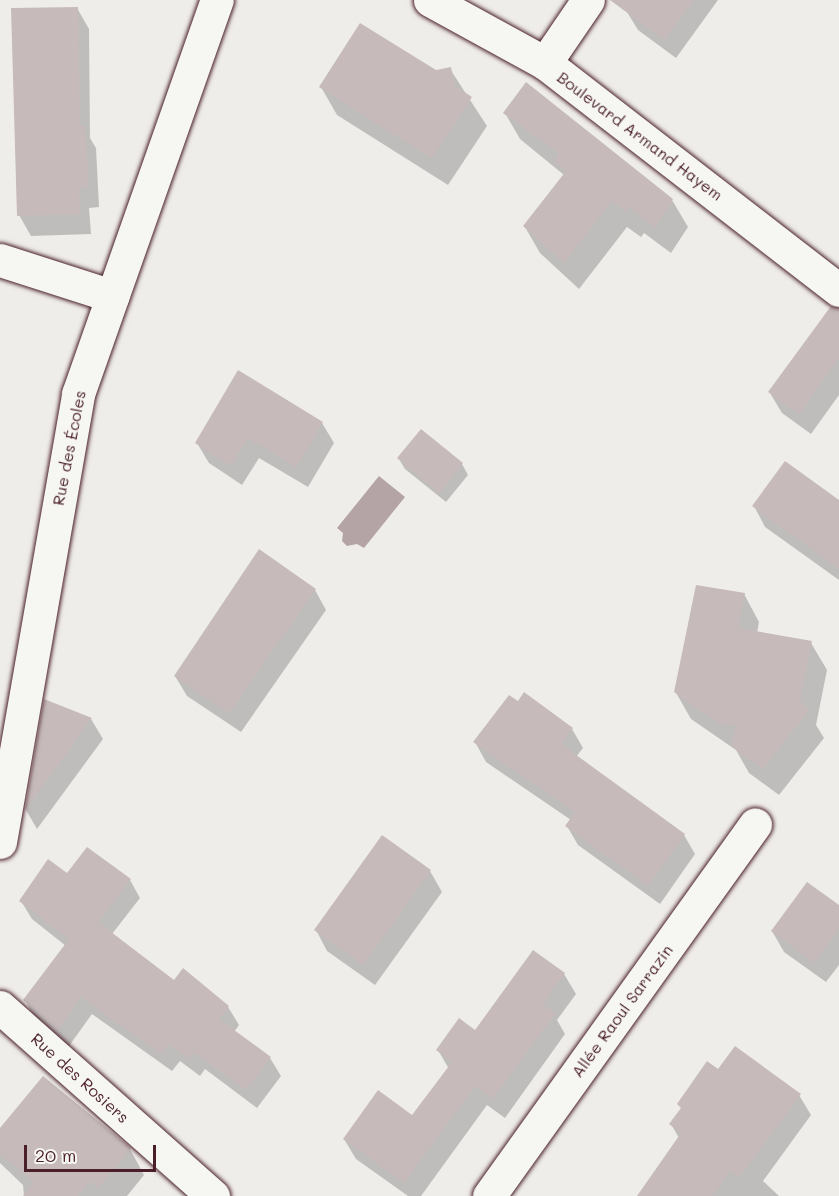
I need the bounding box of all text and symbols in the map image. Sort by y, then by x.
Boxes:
street label: Boulevard Armand Hayem [553,68,727,204]
street label: Rue des Écoles [48,389,90,507]
street label: Allée Raoul Sarrazin [567,941,677,1081]
street label: Rue des Rosiers [27,1029,133,1127]
scale bar [27,1133,159,1171]
text: 20 m [35,1143,76,1167]

